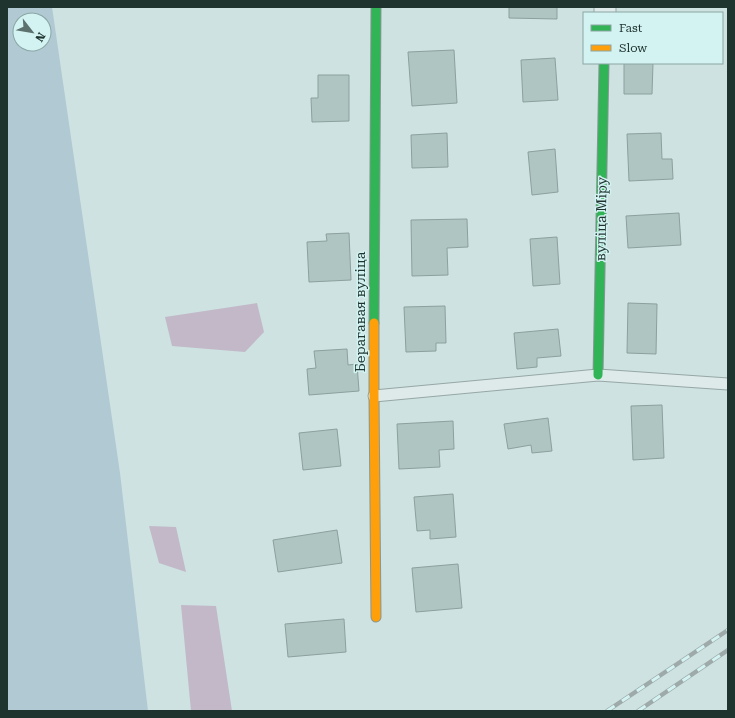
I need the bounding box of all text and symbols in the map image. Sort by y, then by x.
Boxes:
north arrow [12,12,52,52]
legend [583,12,723,64]
text: Fast [619,21,643,35]
text: N [32,30,48,44]
text: Slow [619,41,647,55]
street label: вуліца Міру [592,176,610,261]
street label: Берагавая вуліца [352,251,368,372]

